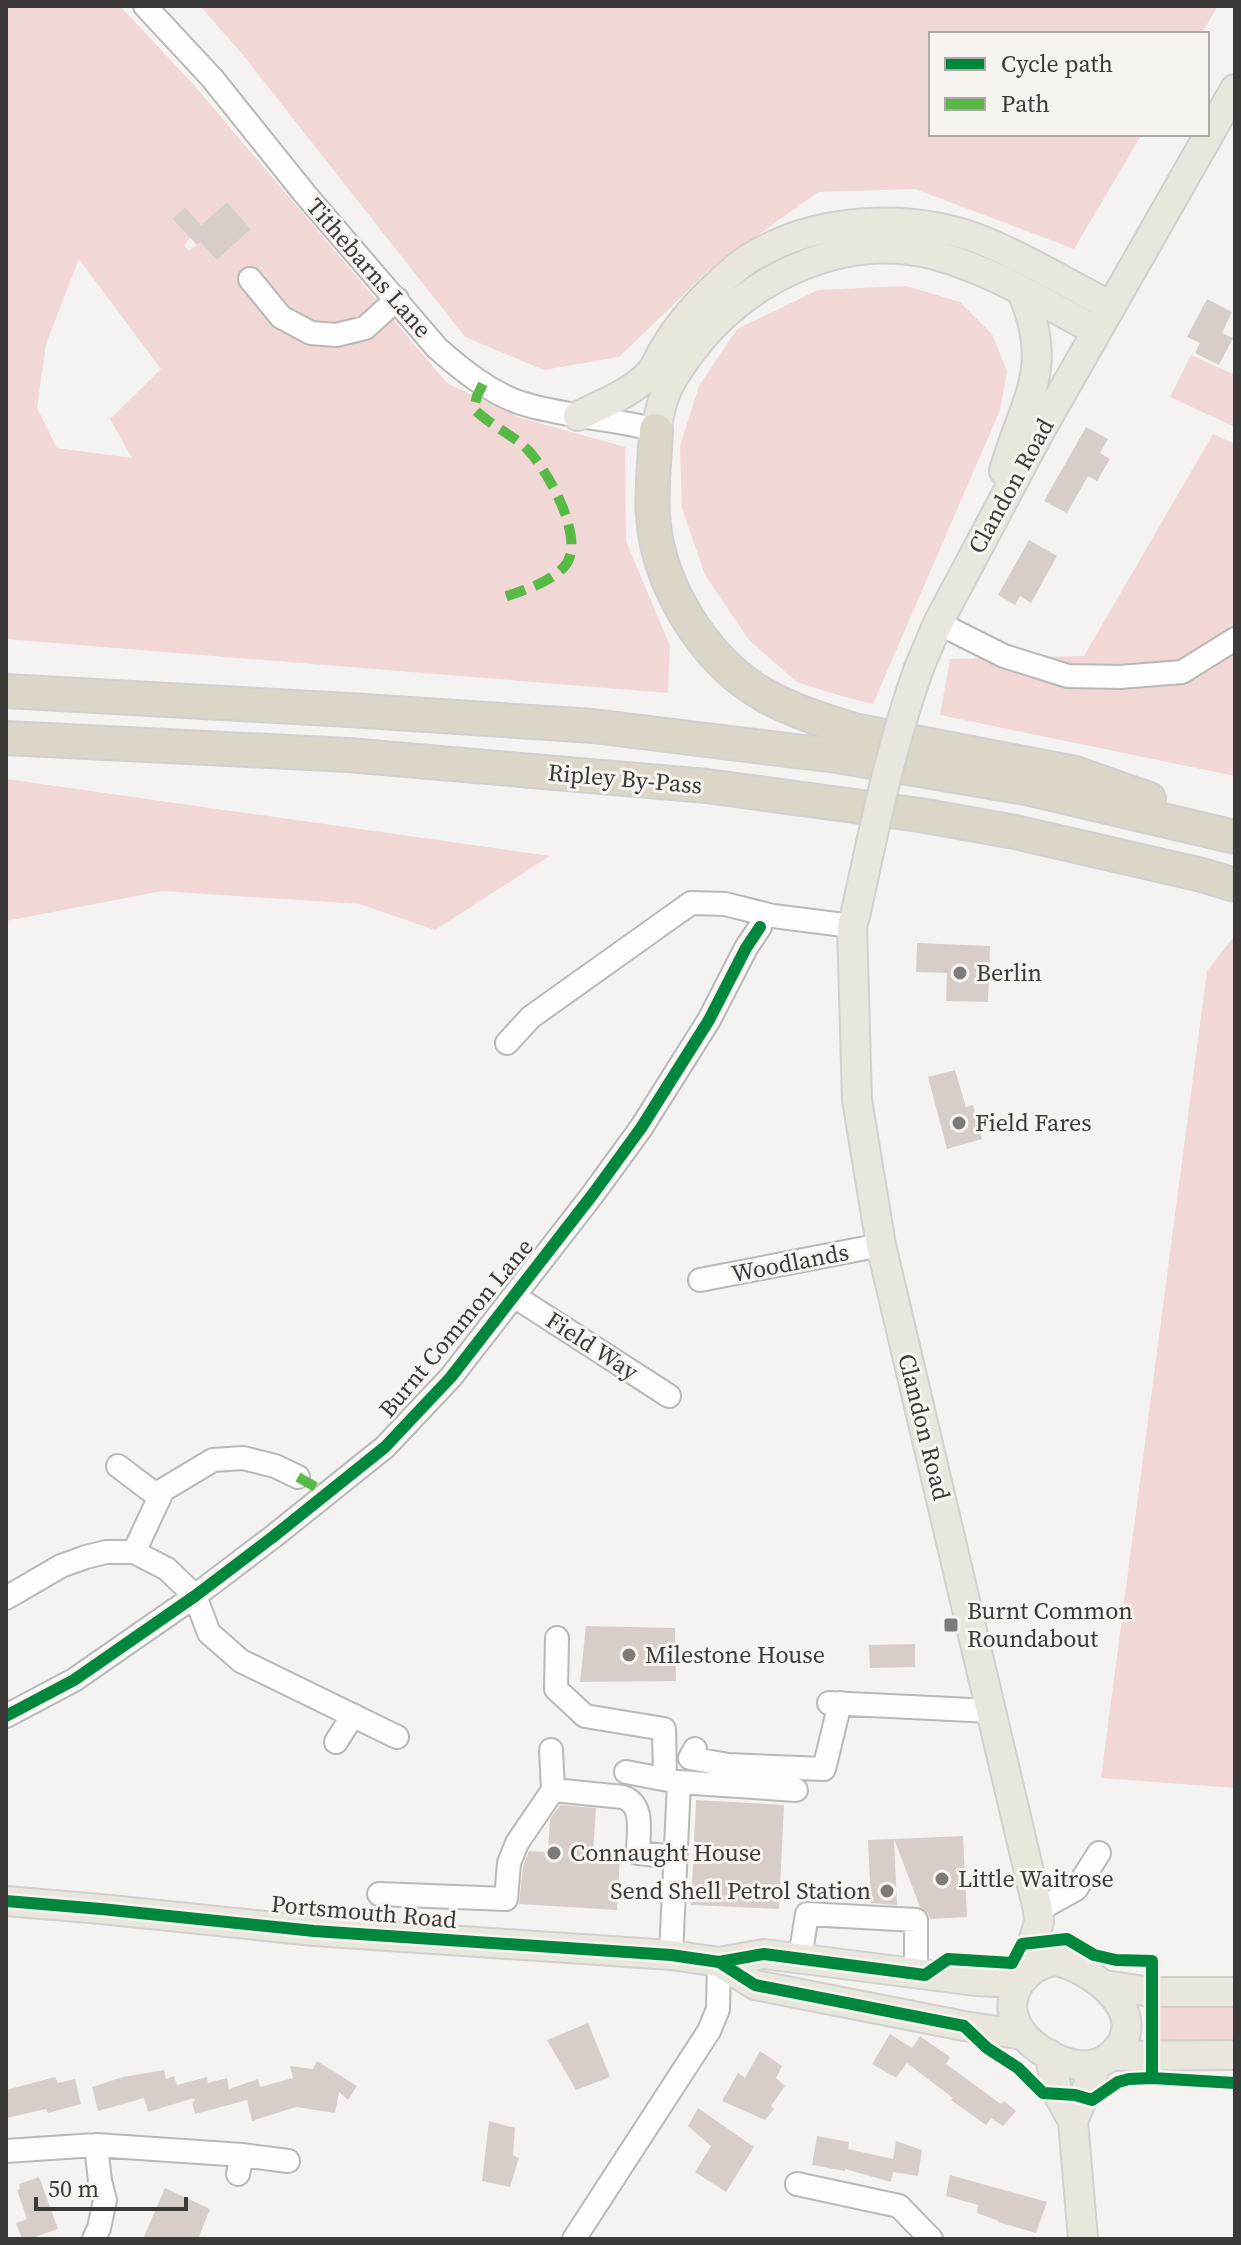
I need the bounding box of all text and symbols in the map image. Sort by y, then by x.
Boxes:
legend [929,32,1209,136]
text: Cycle path [1001,47,1113,80]
text: Path [1001,87,1050,120]
street label: Tithebarns Lane [299,191,439,345]
street label: Clandon Road [960,412,1062,559]
street label: Ripley By-Pass [546,755,704,802]
place label: Berlin [976,956,1042,989]
marker: Berlin [951,964,969,982]
place label: Field Fares [975,1106,1092,1139]
marker: Field Fares [950,1114,968,1132]
street label: Burnt Common Lane [371,1231,540,1424]
street label: Woodlands [728,1235,851,1290]
street label: Field Way [540,1303,646,1388]
street label: Clandon Road [890,1350,959,1504]
place label: Burnt Common Roundabout [967,1594,1133,1655]
marker: Burnt Common Roundabout [942,1616,960,1634]
place label: Milestone House [645,1638,825,1671]
marker: Milestone House [620,1646,638,1664]
place label: Connaught House [570,1836,761,1869]
marker: Connaught House [545,1844,563,1862]
place label: Little Waitrose [958,1862,1114,1895]
marker: Little Waitrose [933,1870,951,1888]
place label: Send Shell Petrol Station [610,1874,871,1907]
marker: Send Shell Petrol Station [878,1882,896,1900]
street label: Portsmouth Road [270,1887,459,1936]
scale bar [36,2161,186,2211]
text: 50 m [48,2172,99,2205]

